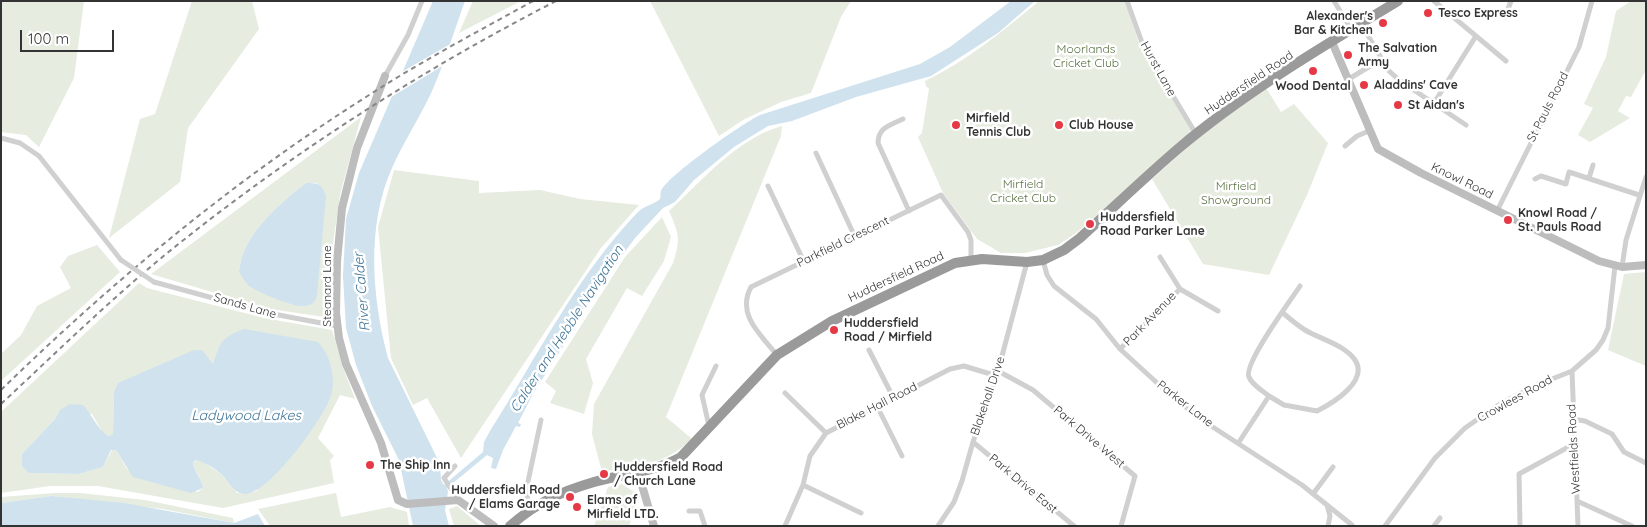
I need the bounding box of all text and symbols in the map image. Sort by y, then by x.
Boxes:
place label: Tesco Express [1438,6,1518,20]
marker: Tesco Express [1422,7,1434,19]
place label: Alexander's Bar & Kitchen [1294,9,1373,37]
marker: Alexander's Bar & Kitchen [1377,17,1389,29]
scale bar [22,20,116,52]
text: 100 m [28,29,69,48]
street label: Hurst Lane [1137,39,1179,99]
place label: The Salvation Army [1358,41,1437,69]
park label: Moorlands Cricket Club [1053,42,1119,70]
street label: Huddersfield Road [1202,48,1296,118]
marker: The Salvation Army [1342,49,1354,61]
marker: Wood Dental [1307,65,1319,77]
street label: St Pauls Road [1524,70,1572,144]
place label: Aladdins' Cave [1374,78,1458,92]
place label: Wood Dental [1275,79,1351,93]
marker: Aladdins' Cave [1358,79,1370,91]
place label: St Aidan's [1408,98,1464,112]
marker: St Aidan's [1392,99,1404,111]
place label: Mirfield Tennis Club [966,111,1031,139]
place label: Club House [1069,118,1134,132]
marker: Mirfield Tennis Club [950,119,962,131]
marker: Club House [1053,119,1065,131]
street label: Knowl Road [1429,160,1495,202]
park label: Mirfield Cricket Club [990,177,1056,205]
park label: Mirfield Showground [1201,179,1271,207]
place label: Knowl Road / St. Pauls Road [1518,206,1601,234]
place label: Huddersfield Road Parker Lane [1100,210,1205,238]
street label: Parkfield Crescent [795,213,891,271]
marker: Knowl Road / St. Pauls Road [1502,214,1514,226]
marker: Huddersfield Road Parker Lane [1084,218,1096,230]
water label: Calder and Hebble Navigation [507,243,627,415]
street label: Steanard Lane [320,245,334,327]
street label: Huddersfield Road [846,249,946,305]
water label: River Calder [350,252,374,332]
street label: Park Avenue [1121,289,1179,349]
street label: Sands Lane [212,290,278,322]
place label: Huddersfield Road / Mirfield [844,316,932,344]
marker: Huddersfield Road / Mirfield [828,324,840,336]
street label: Blakehall Drive [968,355,1008,437]
street label: Crowlees Road [1475,373,1555,425]
street label: Parker Lane [1154,378,1216,430]
street label: Blake Hall Road [834,379,920,433]
street label: Park Drive West [1050,403,1128,471]
street label: Westfields Road [1564,404,1584,494]
water label: Ladywood Lakes [191,408,301,424]
street label: Park Drive East [986,451,1060,517]
place label: The Ship Inn [380,458,451,472]
marker: The Ship Inn [364,459,376,471]
place label: Huddersfield Road / Church Lane [614,460,723,488]
marker: Huddersfield Road / Church Lane [598,468,610,480]
place label: Huddersfield Road / Elams Garage [451,483,560,511]
marker: Huddersfield Road / Elams Garage [564,491,576,503]
place label: Elams of Mirfield LTD. [587,493,659,521]
marker: Elams of Mirfield LTD. [571,501,583,513]

